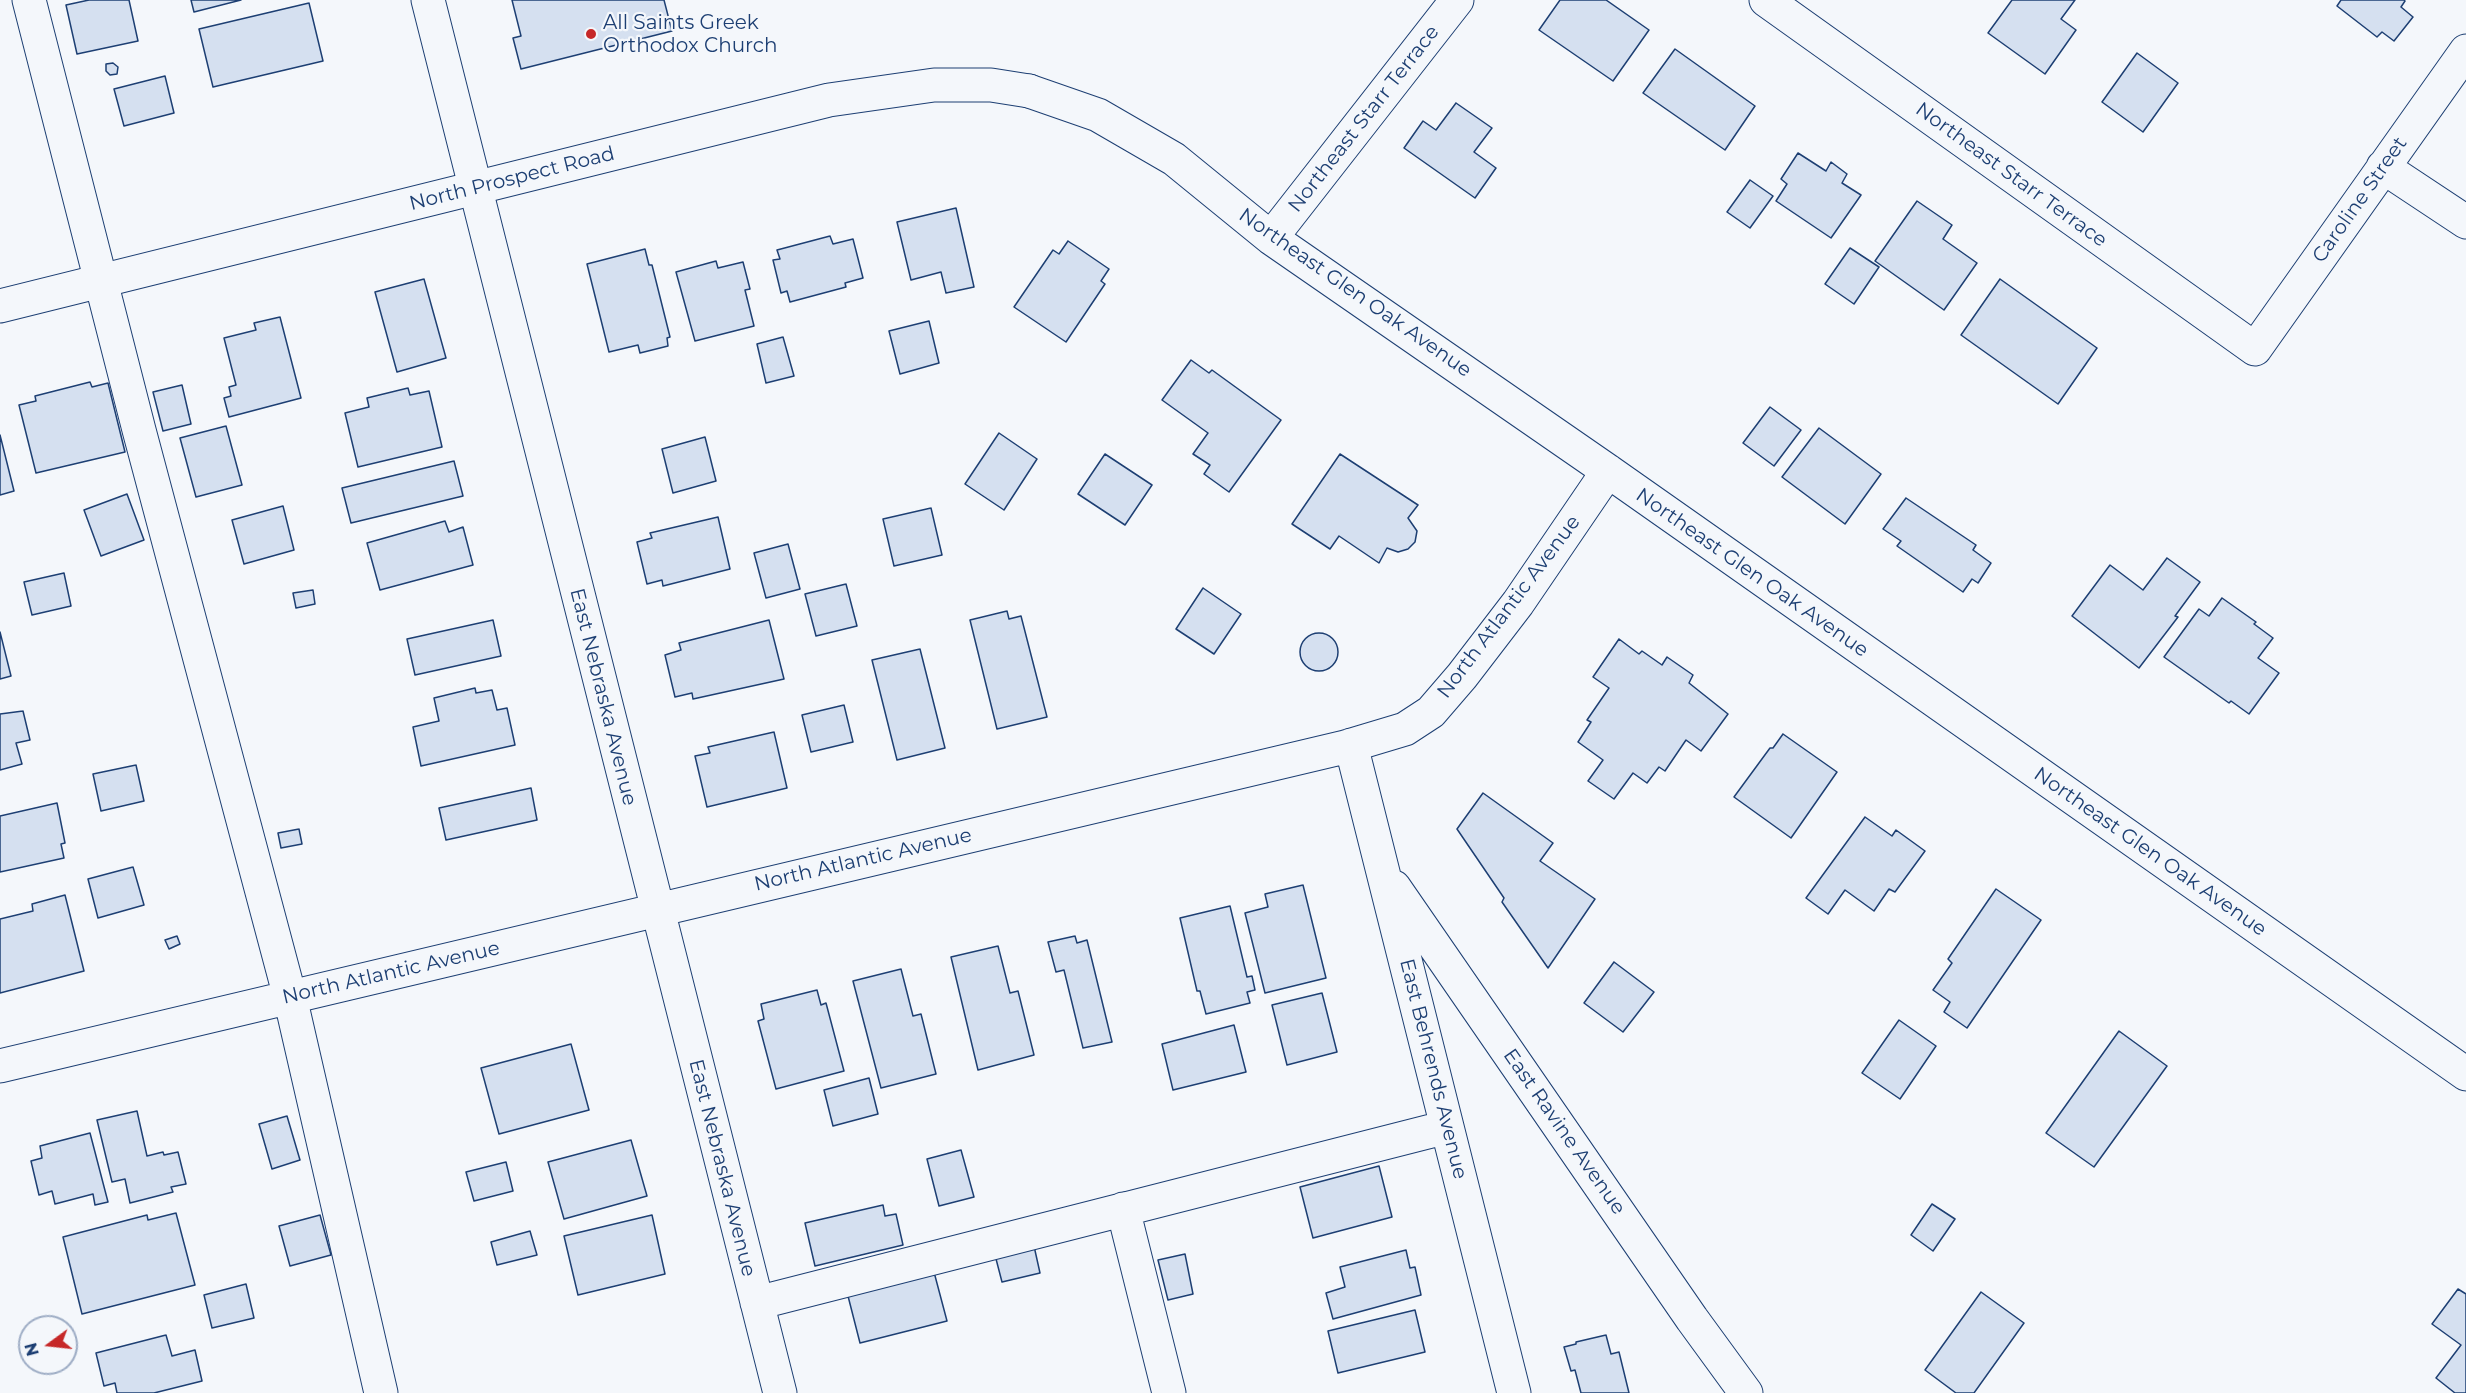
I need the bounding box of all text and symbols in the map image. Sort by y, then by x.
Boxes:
place label: All Saints Greek Orthodox Church [603,11,777,58]
street label: Northeast Starr Terrace [1283,21,1445,217]
marker: All Saints Greek Orthodox Church [584,27,598,41]
street label: Northeast Starr Terrace [1911,97,2111,253]
street label: Caroline Street [2308,132,2412,268]
street label: North Prospect Road [407,142,617,216]
street label: Northeast Glen Oak Avenue [1234,203,1476,383]
street label: Northeast Glen Oak Avenue [1631,483,1873,663]
street label: North Atlantic Avenue [1432,511,1586,703]
street label: East Nebraska Avenue [564,586,642,808]
street label: Northeast Glen Oak Avenue [2029,762,2271,942]
street label: North Atlantic Avenue [752,823,974,897]
street label: North Atlantic Avenue [280,936,502,1010]
street label: East Behrends Avenue [1394,956,1472,1182]
street label: East Ravine Avenue [1498,1045,1630,1219]
street label: East Nebraska Avenue [683,1057,761,1279]
north arrow [18,1315,78,1375]
text: N [21,1341,43,1358]

